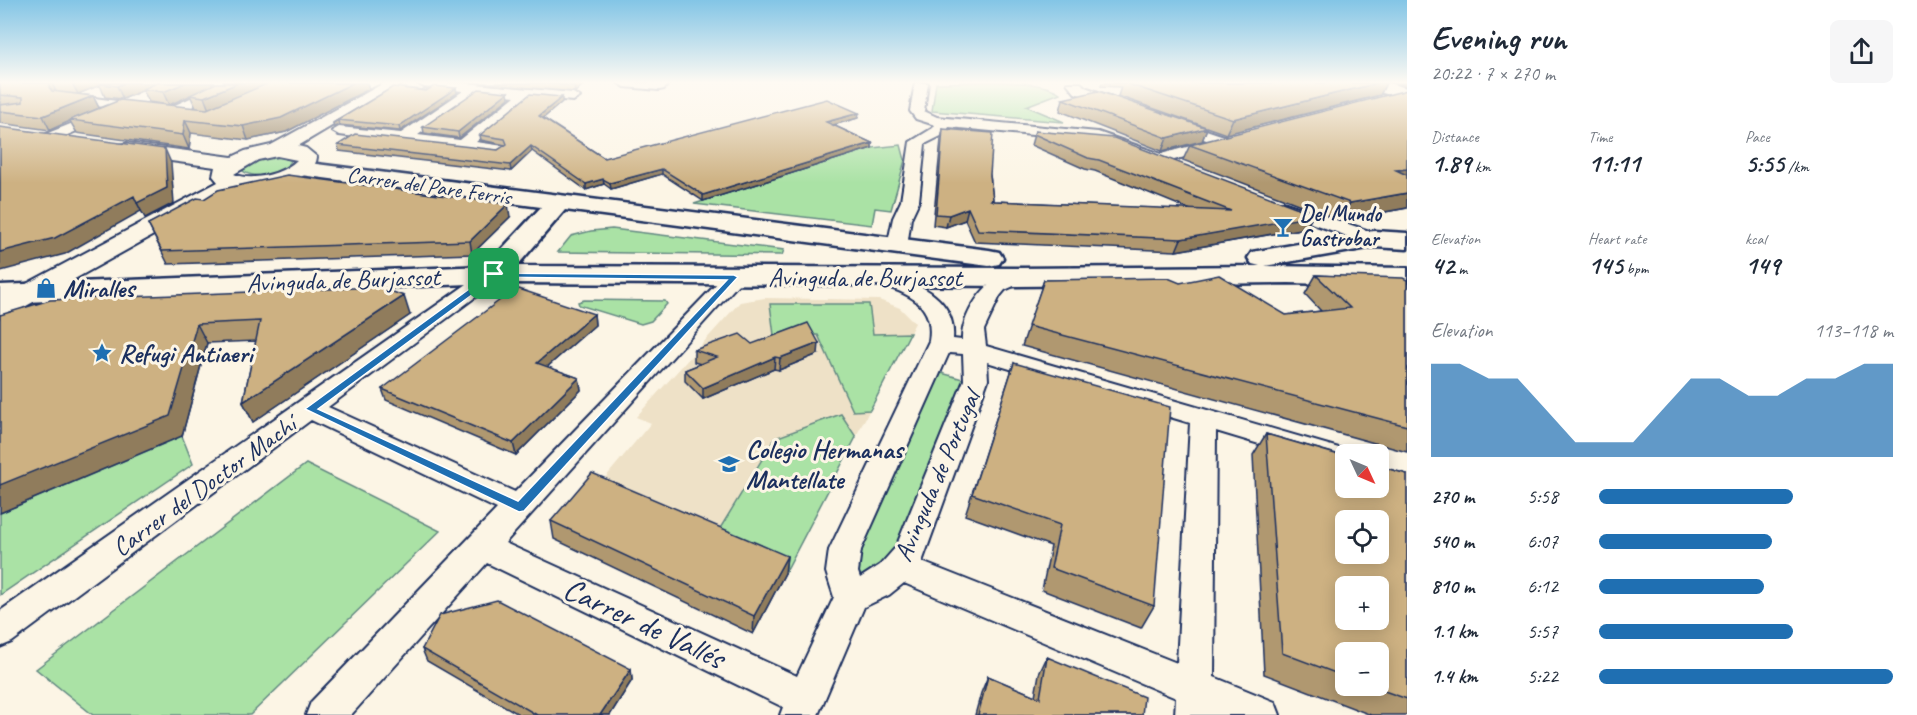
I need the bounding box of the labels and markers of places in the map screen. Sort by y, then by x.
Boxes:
place label: Del Mundo Gastrobar [1300,200,1383,253]
bar icon: Del Mundo Gastrobar [1271,215,1295,239]
pin [468,248,519,299]
place label: Miralles [63,272,137,305]
shop icon: Miralles [34,276,58,300]
place label: Refugi Antiaeri [119,337,257,370]
place icon: Refugi Antiaeri [90,341,114,365]
place label: Colegio Hermanas Mantellate [746,433,906,496]
school or university icon: Colegio Hermanas Mantellate [717,452,741,476]

